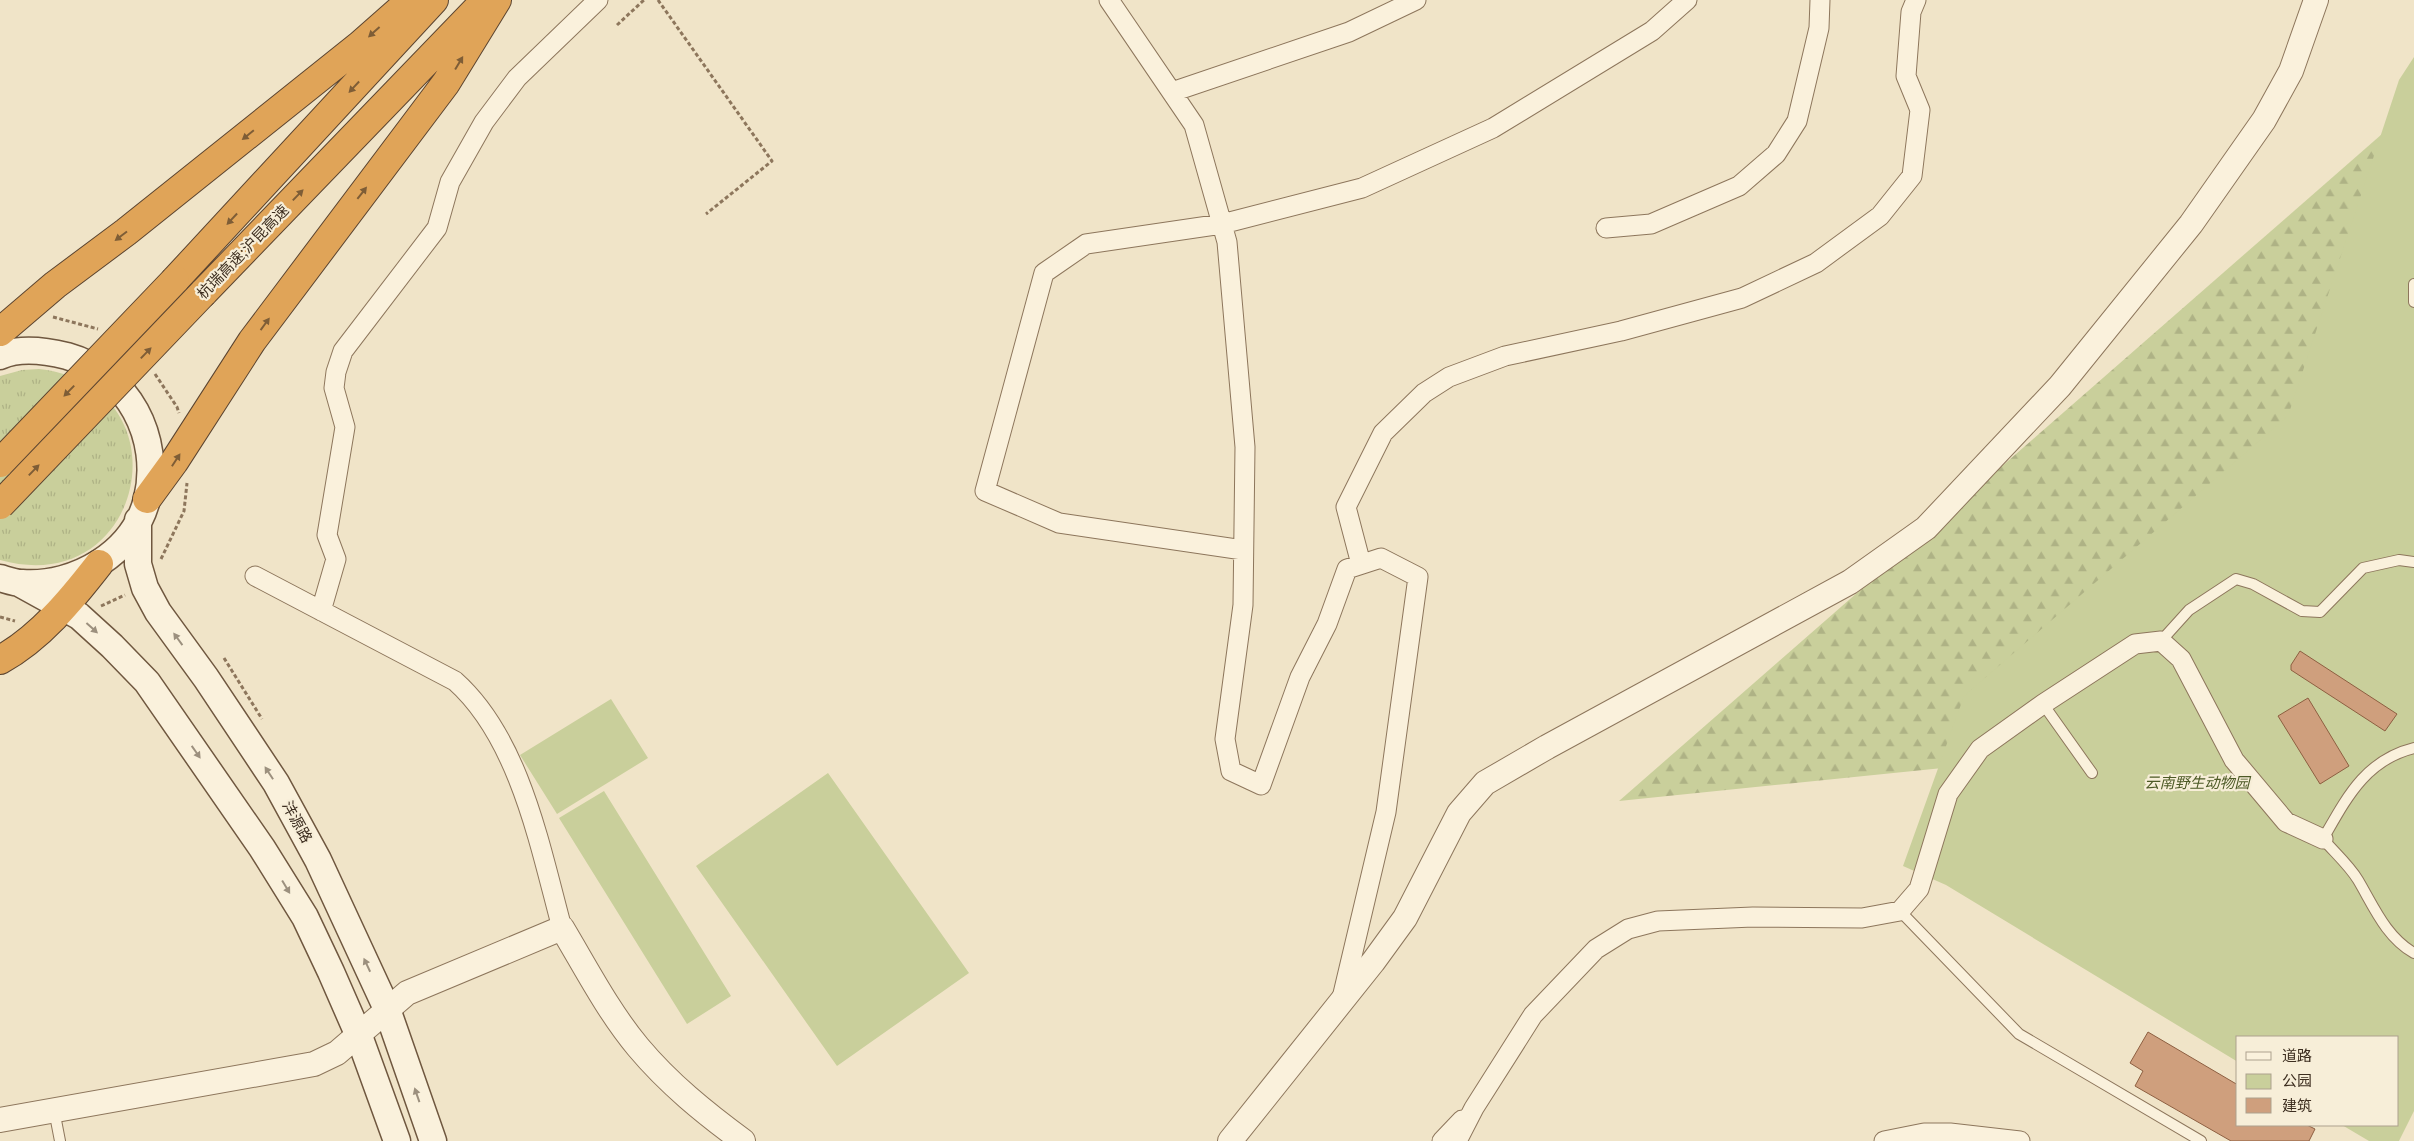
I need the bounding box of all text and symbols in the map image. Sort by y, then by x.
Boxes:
one-way arrow [368,27,381,38]
one-way arrow [454,57,463,70]
one-way arrow [348,81,360,93]
one-way arrow [242,129,255,140]
one-way arrow [356,187,367,200]
one-way arrow [292,189,304,201]
street label: 杭瑞高速;沪昆高速 [193,200,293,303]
one-way arrow [226,213,238,225]
one-way arrow [114,231,128,241]
one-way arrow [259,318,270,331]
one-way arrow [140,347,152,359]
one-way arrow [63,385,75,397]
one-way arrow [171,453,180,466]
one-way arrow [28,464,40,476]
one-way arrow [85,622,98,633]
one-way arrow [173,632,183,646]
one-way arrow [191,745,201,758]
one-way arrow [264,767,274,780]
park label: 云南野生动物园 [2144,773,2251,792]
street label: 沣源路 [278,797,317,846]
one-way arrow [281,880,291,893]
one-way arrow [362,958,370,972]
legend [2236,1036,2399,1126]
text: 道路 [2282,1046,2312,1065]
text: 公园 [2282,1071,2312,1090]
one-way arrow [413,1087,421,1102]
text: 建筑 [2282,1096,2312,1115]

